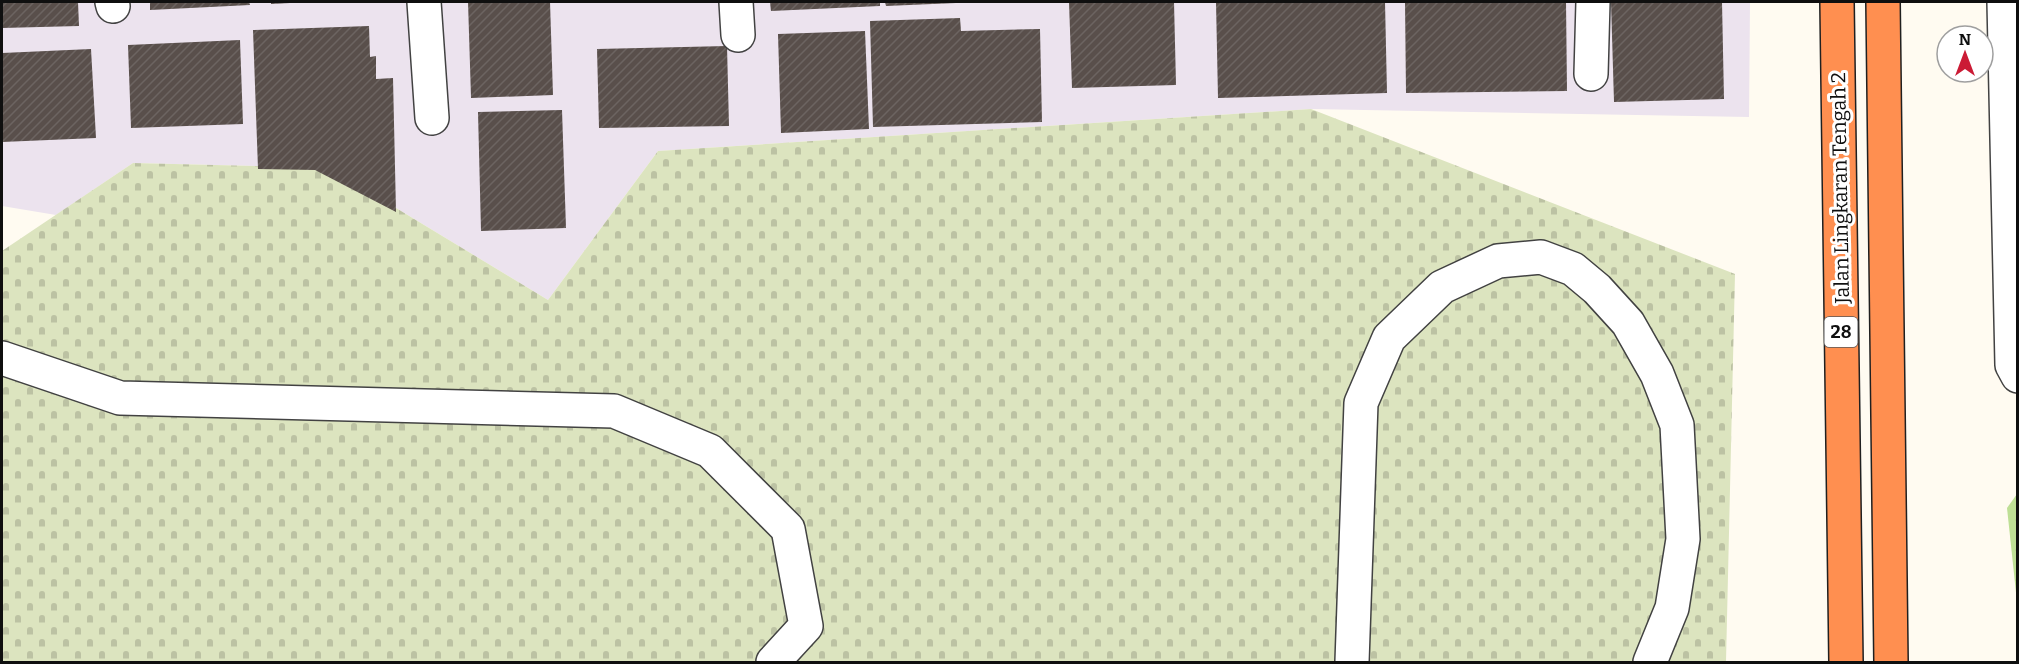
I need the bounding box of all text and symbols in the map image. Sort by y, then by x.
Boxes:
north arrow [1935,24,1995,84]
text: N [1959,30,1971,49]
street label: Jalan Lingkaran Tengah 2 [1826,72,1854,305]
road number: 28 [1824,317,1858,347]

